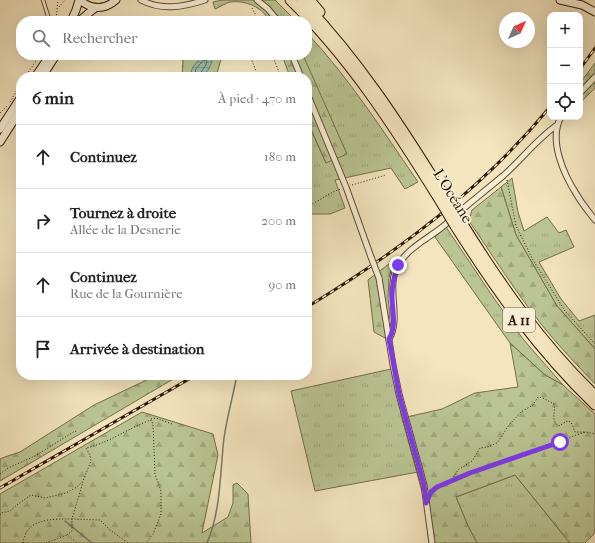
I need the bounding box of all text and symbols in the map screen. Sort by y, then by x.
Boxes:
north arrow [499,12,535,48]
map controls [547,12,583,120]
button: + [547,12,583,48]
search box [16,16,312,60]
icon: search [30,27,52,49]
text: Rechercher [62,29,137,47]
button: − [547,48,583,84]
button: locate [547,84,583,120]
text: 6 min [32,88,74,108]
text: À pied · 470 m [218,91,296,106]
icon: ahead [32,146,54,168]
text: Continuez [70,148,137,166]
text: 180 m [264,149,296,164]
street label: L’Océane [429,166,477,227]
text: Tournez à droite [70,204,176,222]
icon: right [32,210,54,232]
text: 200 m [261,213,296,228]
text: Allée de la Desnerie [70,222,181,237]
route end [389,256,407,274]
text: Continuez [70,268,137,286]
icon: ahead [32,274,54,296]
text: 90 m [268,277,296,292]
text: Rue de la Gournière [70,286,183,301]
road number: A 11 [503,308,535,332]
icon: arrive [32,338,54,360]
text: Arrivée à destination [70,340,205,358]
route start [551,433,569,451]

